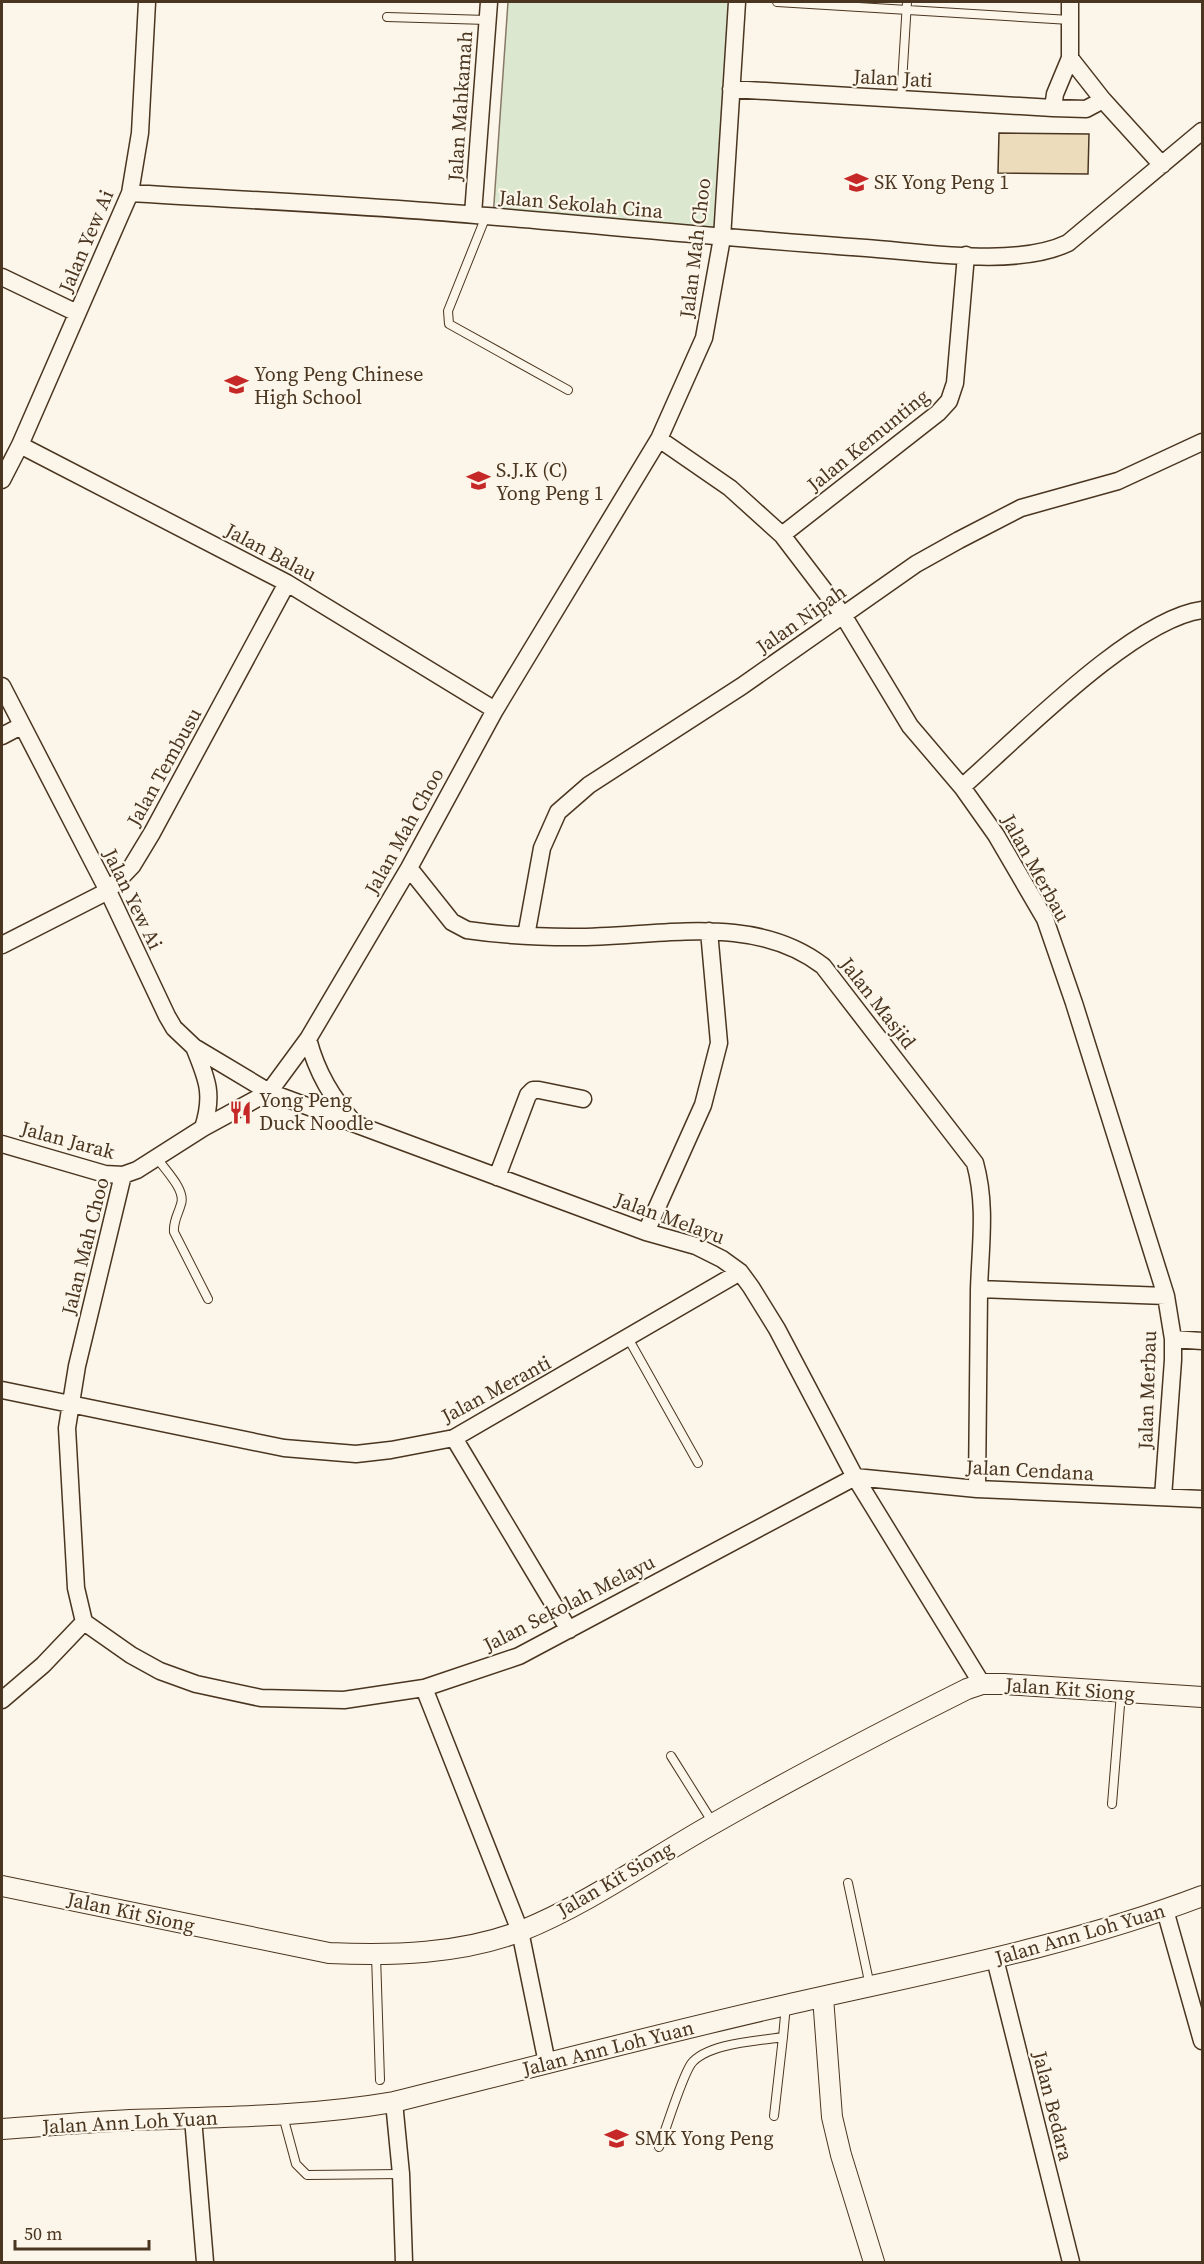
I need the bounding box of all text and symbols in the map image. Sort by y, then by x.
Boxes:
street label: Jalan Mahkamah [441,30,479,183]
street label: Jalan Jati [852,62,933,94]
place label: SK Yong Peng 1 [874,168,1009,196]
school or university icon: SK Yong Peng 1 [843,169,869,195]
street label: Jalan Mah Choo [672,176,717,321]
street label: Jalan Sekolah Cina [497,183,665,225]
street label: Jalan Yew Ai [51,185,120,298]
place label: Yong Peng Chinese High School [254,360,424,411]
school or university icon: Yong Peng Chinese High School [223,372,249,398]
street label: Jalan Kemunting [800,382,935,499]
place label: S.J.K (C) Yong Peng 1 [496,456,604,507]
school or university icon: S.J.K (C) Yong Peng 1 [465,468,491,494]
street label: Jalan Balau [219,516,322,588]
street label: Jalan Nipah [750,578,852,661]
street label: Jalan Tembusu [119,703,208,832]
street label: Jalan Mah Choo [357,763,450,900]
street label: Jalan Merbau [994,808,1077,927]
street label: Jalan Yew Ai [96,843,170,954]
street label: Jalan Masjid [833,951,923,1055]
place label: Yong Peng Duck Noodle [259,1086,374,1137]
restaurant icon: Yong Peng Duck Noodle [228,1099,254,1125]
street label: Jalan Jarak [17,1114,118,1166]
street label: Jalan Mah Choo [54,1174,116,1319]
street label: Jalan Melayu [610,1185,729,1251]
street label: Jalan Merbau [1131,1330,1163,1451]
street label: Jalan Meranti [435,1348,556,1430]
street label: Jalan Cendana [964,1453,1096,1487]
street label: Jalan Sekolah Melayu [477,1548,660,1659]
street label: Jalan Kit Siong [1003,1670,1136,1707]
street label: Jalan Kit Siong [551,1834,678,1924]
street label: Jalan Kit Siong [64,1885,197,1939]
street label: Jalan Ann Loh Yuan [991,1896,1168,1972]
street label: Jalan Ann Loh Yuan [518,2013,697,2083]
street label: Jalan Bedara [1026,2047,1080,2165]
street label: Jalan Ann Loh Yuan [41,2103,218,2141]
place label: SMK Yong Peng [635,2124,774,2152]
school or university icon: SMK Yong Peng [604,2125,630,2151]
scale bar [15,2213,148,2251]
text: 50 m [24,2221,62,2246]

